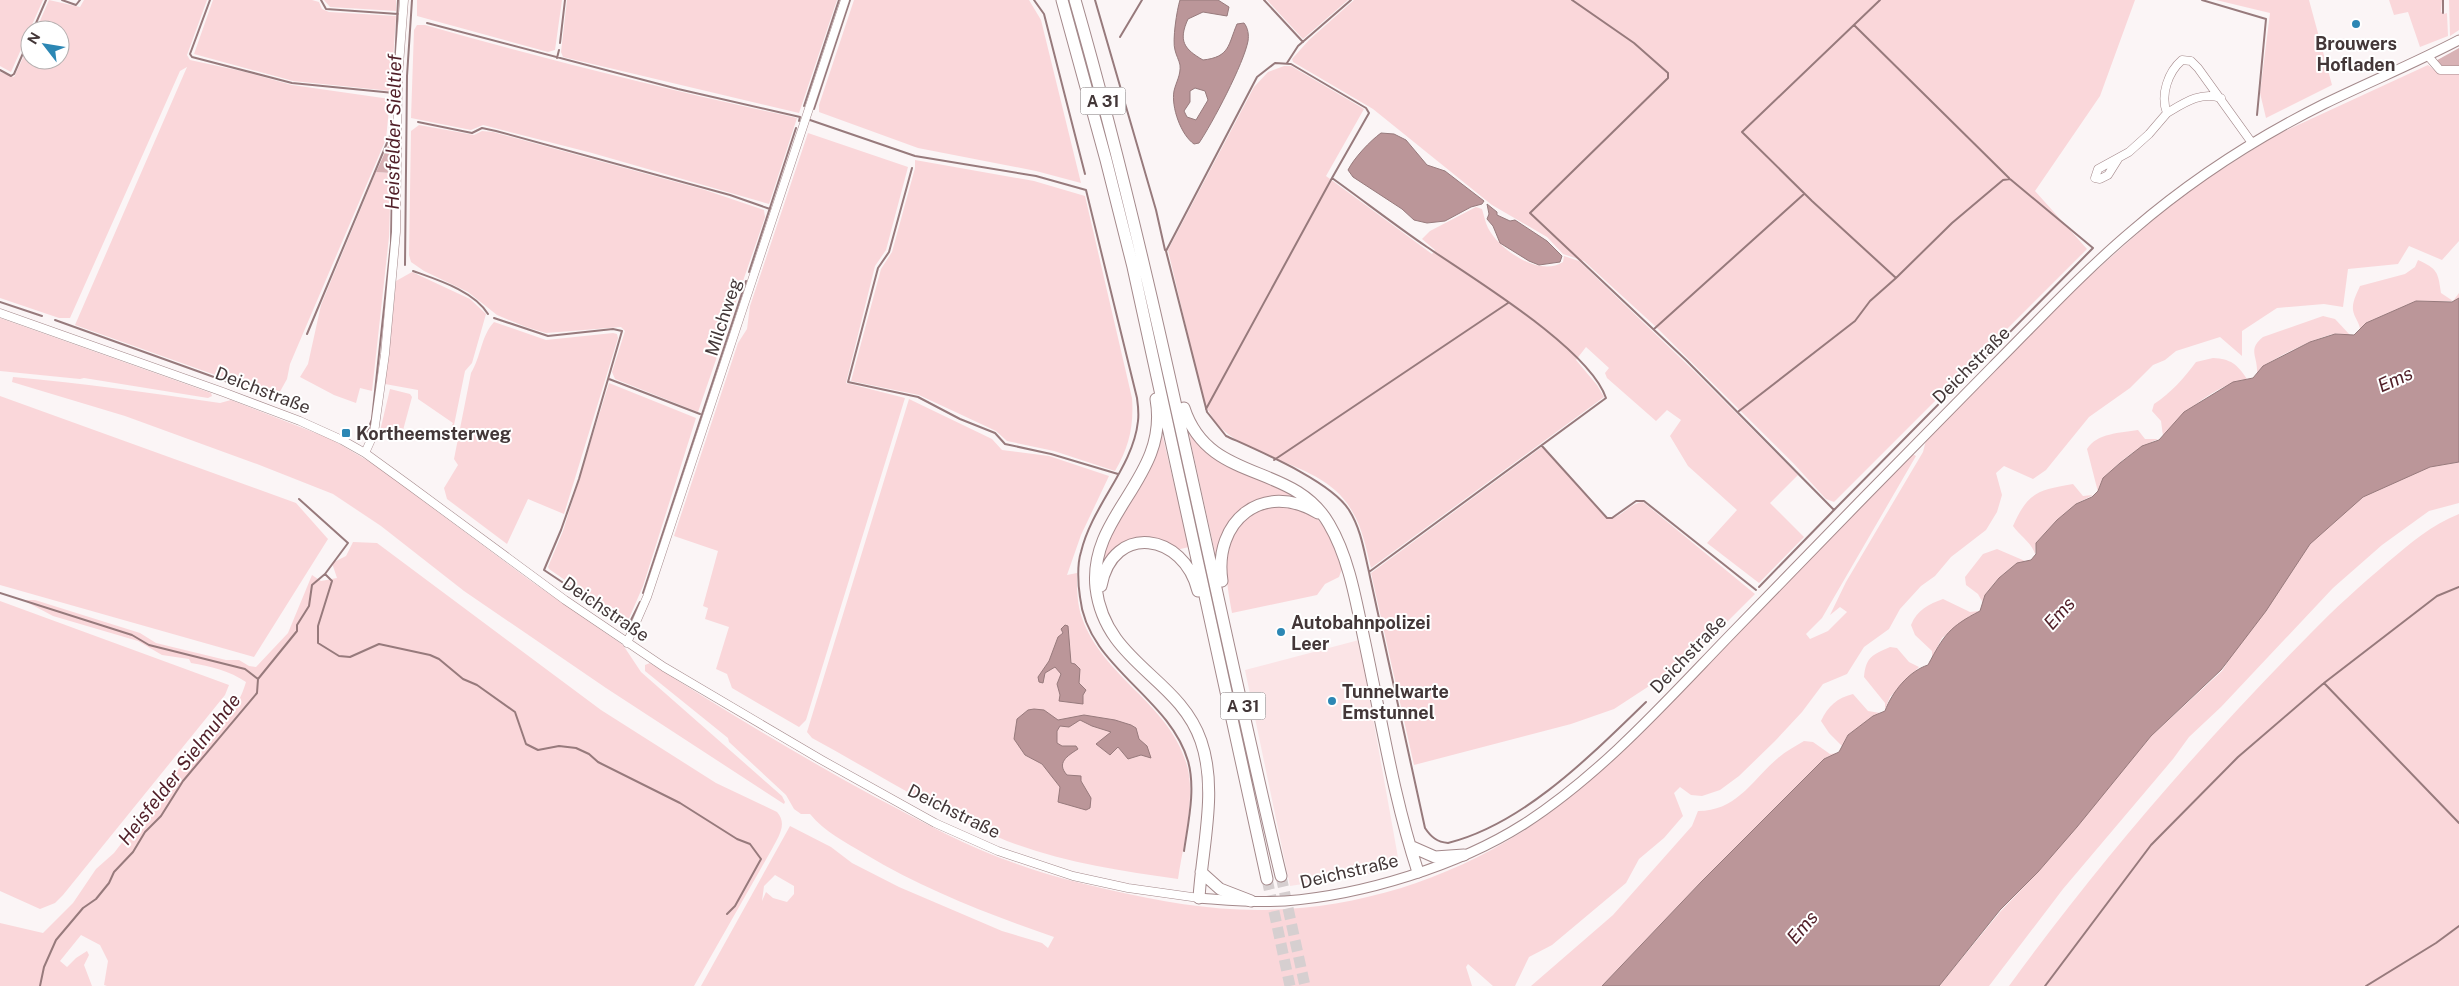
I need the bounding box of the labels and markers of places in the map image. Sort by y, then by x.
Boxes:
marker: Brouwers Hofladen [2350,18,2362,30]
place label: Brouwers Hofladen [2315,33,2397,75]
place label: Kortheemsterweg [356,423,511,444]
marker: Kortheemsterweg [340,427,352,439]
place label: Autobahnpolizei Leer [1291,612,1430,654]
marker: Autobahnpolizei Leer [1275,626,1287,638]
place label: Tunnelwarte Emstunnel [1342,681,1449,723]
marker: Tunnelwarte Emstunnel [1326,695,1338,707]

